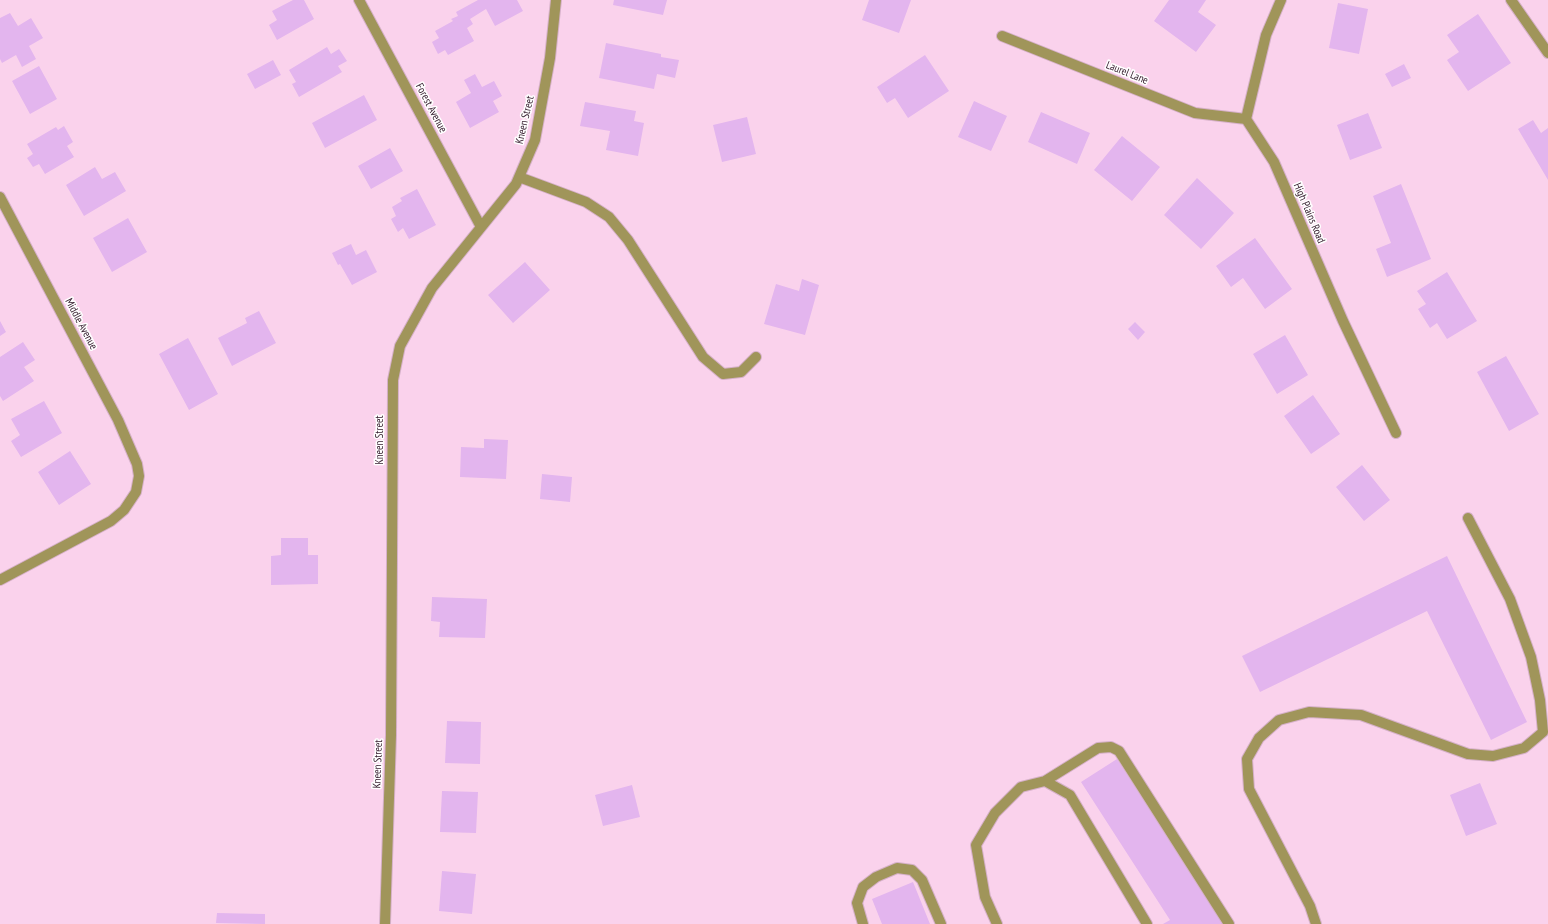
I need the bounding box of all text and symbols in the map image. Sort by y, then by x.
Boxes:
street label: Laurel Lane [1104,59,1150,87]
street label: Forest Avenue [413,81,449,135]
street label: Kneen Street [513,95,537,145]
street label: High Plains Road [1290,181,1328,245]
street label: Middle Avenue [62,296,100,352]
street label: Kneen Street [373,416,387,464]
street label: Kneen Street [371,739,385,789]

